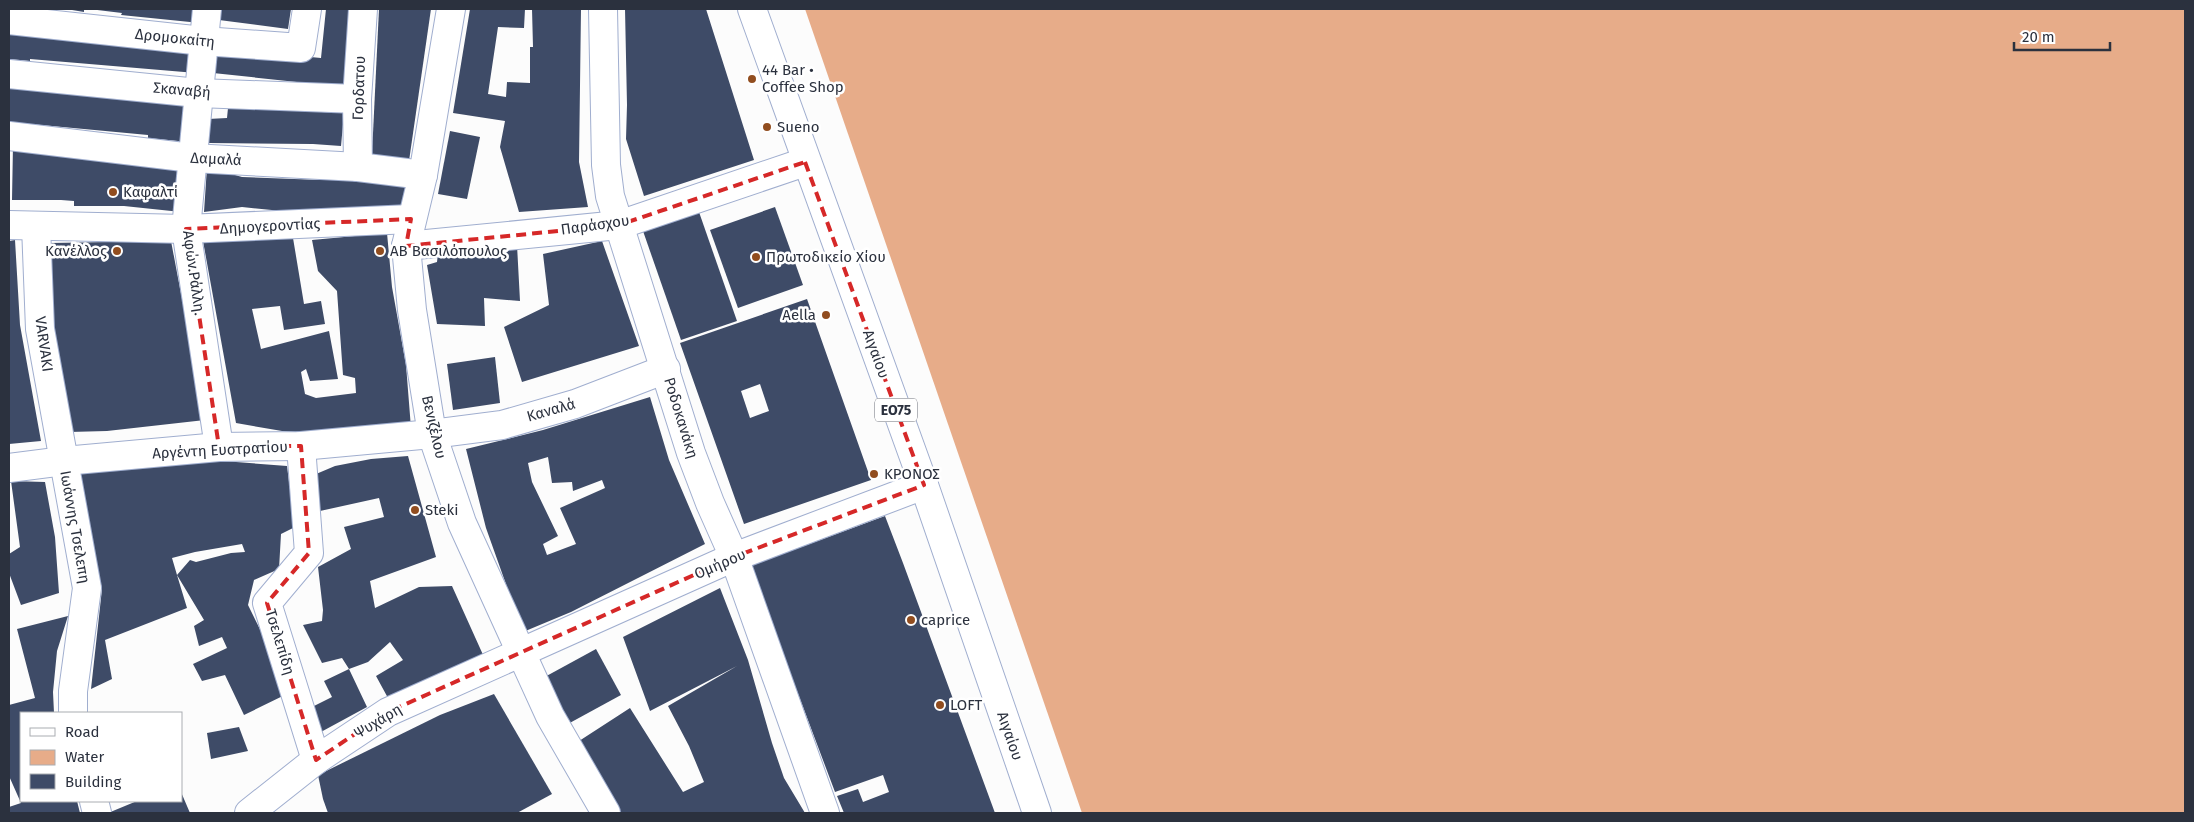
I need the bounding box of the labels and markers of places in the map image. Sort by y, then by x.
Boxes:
place label: 44 Bar • Coffee Shop [762,61,844,96]
marker: 44 Bar • Coffee Shop [746,73,758,85]
place label: Sueno [777,118,820,136]
marker: Sueno [761,121,773,133]
place label: Καφαλτί [123,183,178,201]
marker: Καφαλτί [107,186,119,198]
place label: Κανέλλος [45,242,107,260]
place label: ΑΒ Βασιλόπουλος [390,242,507,260]
marker: Κανέλλος [111,245,123,257]
marker: ΑΒ Βασιλόπουλος [374,245,386,257]
place label: Πρωτοδικείο Χίου [766,248,886,266]
marker: Πρωτοδικείο Χίου [750,251,762,263]
place label: Aella [782,306,816,324]
marker: Aella [820,309,832,321]
place label: ΚΡΟΝΟΣ [884,465,940,483]
marker: ΚΡΟΝΟΣ [868,468,880,480]
place label: Steki [425,501,458,519]
marker: Steki [409,504,421,516]
place label: caprice [921,611,970,629]
marker: caprice [905,614,917,626]
place label: LOFT [950,696,983,714]
marker: LOFT [934,699,946,711]

